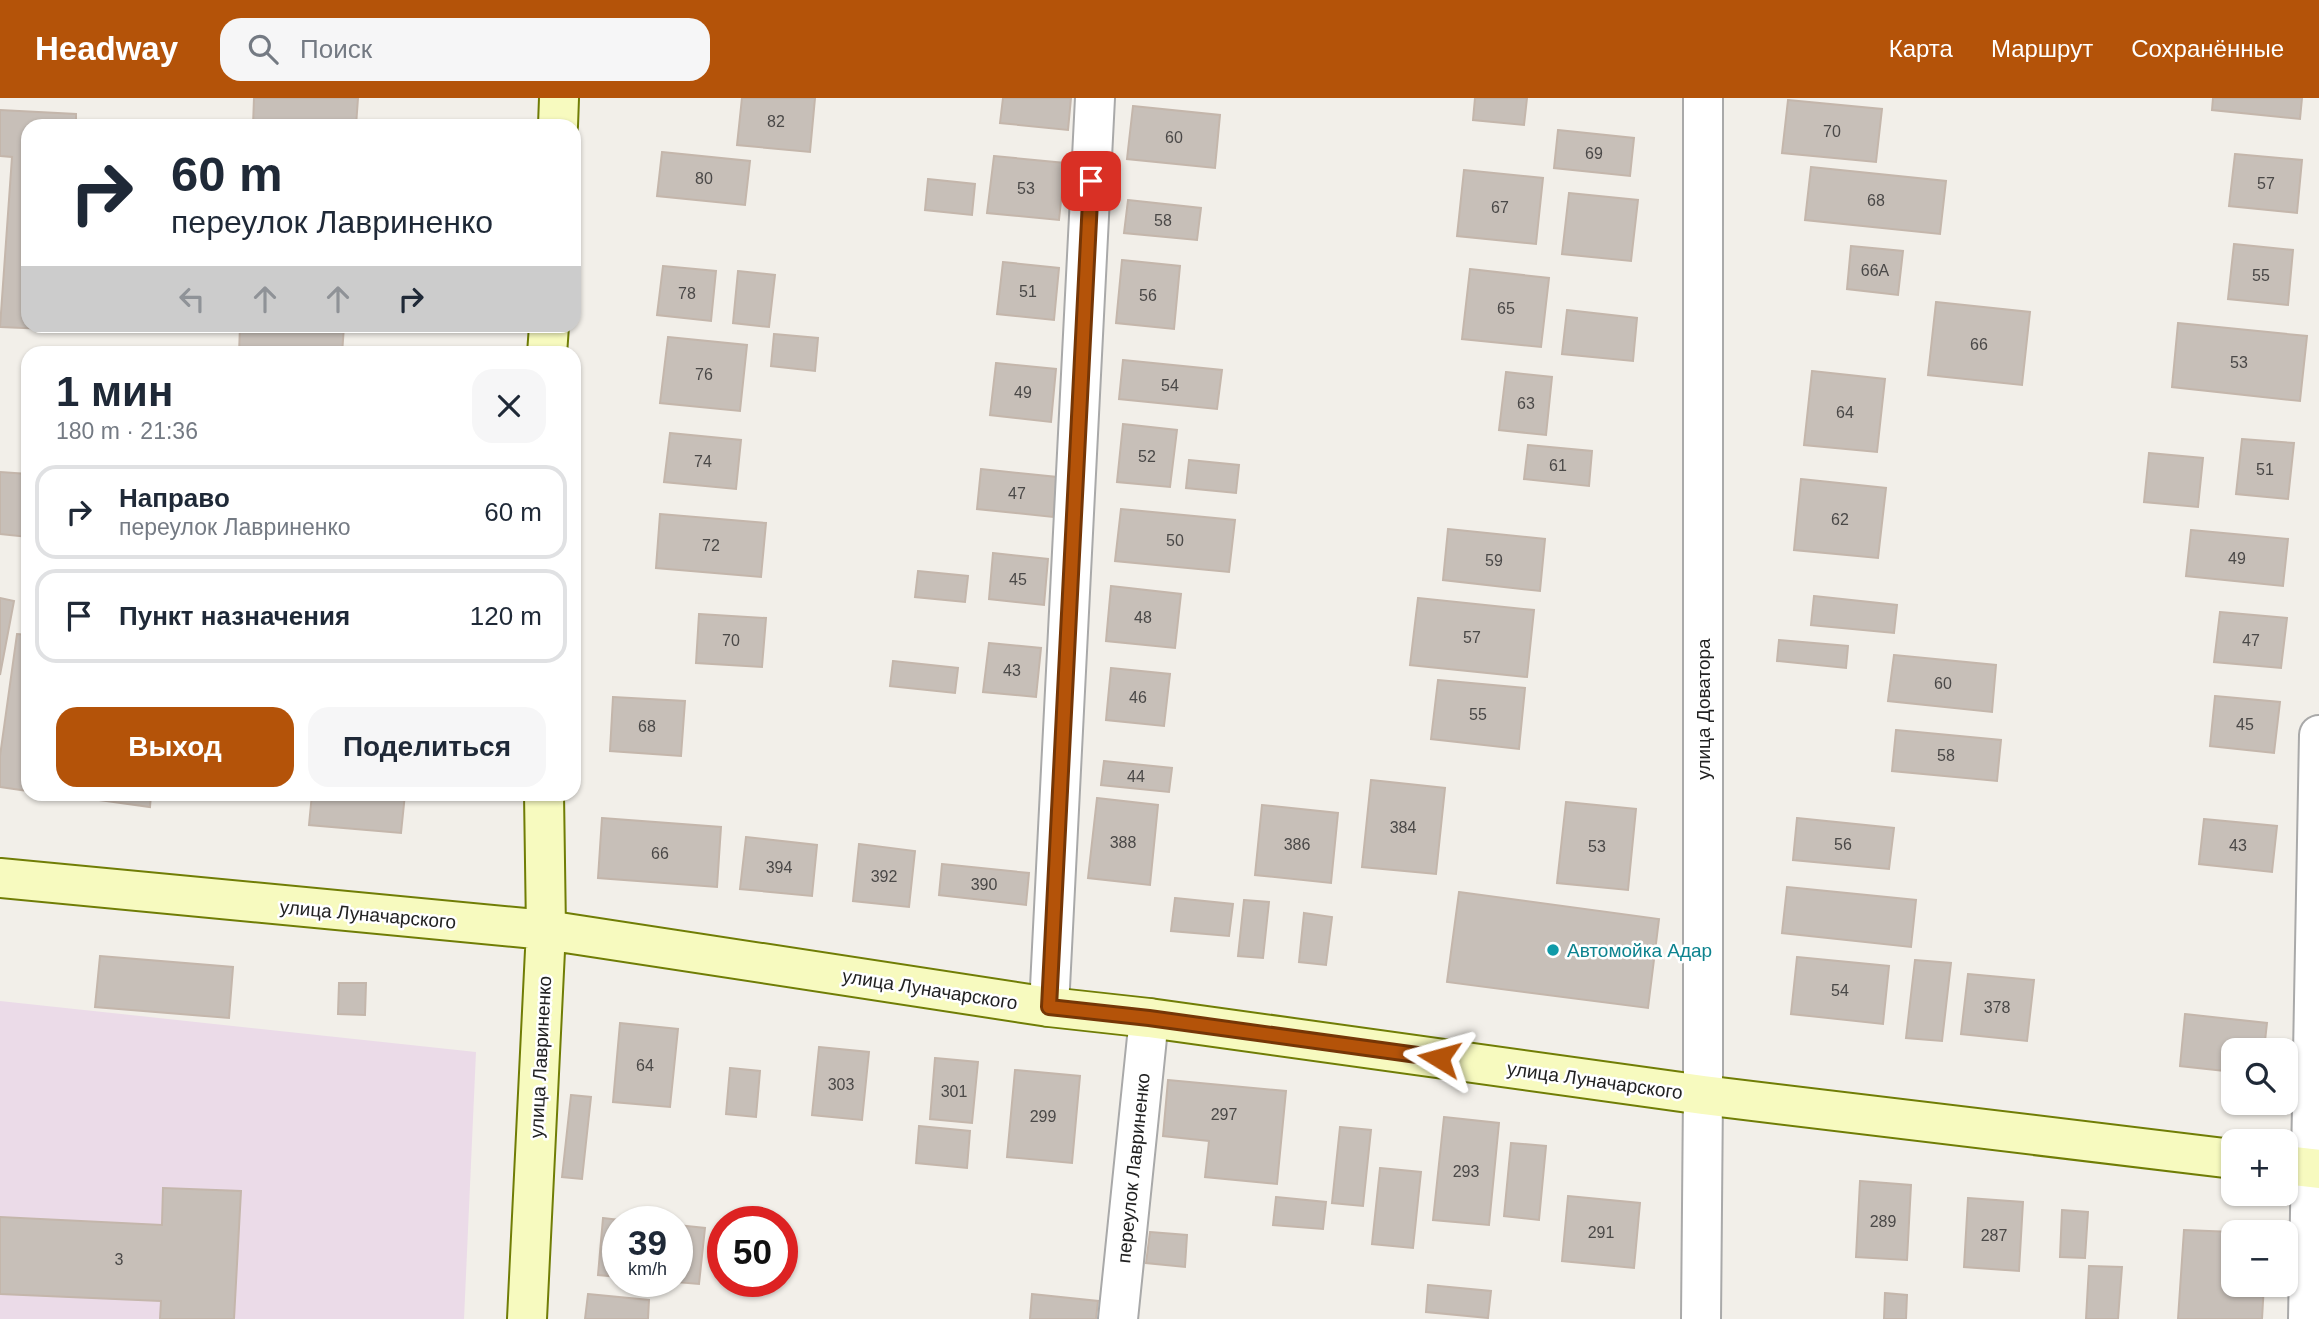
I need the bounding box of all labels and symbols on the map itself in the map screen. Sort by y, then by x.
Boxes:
house number: 82 [767,113,785,130]
house number: 70 [1823,123,1841,140]
house number: 60 [1165,129,1183,146]
house number: 69 [1585,145,1603,162]
pin [1061,151,1121,211]
house number: 80 [695,170,713,187]
house number: 57 [2257,175,2275,192]
house number: 53 [1017,180,1035,197]
house number: 68 [1867,192,1885,209]
house number: 67 [1491,199,1509,216]
house number: 58 [1154,212,1172,229]
house number: 66А [1861,262,1890,279]
house number: 55 [2252,267,2270,284]
house number: 51 [1019,283,1037,300]
house number: 78 [678,285,696,302]
house number: 56 [1139,287,1157,304]
house number: 65 [1497,300,1515,317]
house number: 66 [1970,336,1988,353]
house number: 53 [2230,354,2248,371]
house number: 76 [695,366,713,383]
house number: 54 [1161,377,1179,394]
house number: 49 [1014,384,1032,401]
house number: 63 [1517,395,1535,412]
house number: 64 [1836,404,1854,421]
house number: 52 [1138,448,1156,465]
house number: 74 [694,453,712,470]
house number: 61 [1549,457,1567,474]
house number: 51 [2256,461,2274,478]
house number: 47 [1008,485,1026,502]
house number: 62 [1831,511,1849,528]
house number: 50 [1166,532,1184,549]
house number: 72 [702,537,720,554]
house number: 49 [2228,550,2246,567]
house number: 59 [1485,552,1503,569]
house number: 45 [1009,571,1027,588]
house number: 48 [1134,609,1152,626]
house number: 57 [1463,629,1481,646]
house number: 70 [722,632,740,649]
house number: 47 [2242,632,2260,649]
street label: улица Доватора [1693,638,1714,780]
house number: 43 [1003,662,1021,679]
house number: 60 [1934,675,1952,692]
house number: 46 [1129,689,1147,706]
house number: 55 [1469,706,1487,723]
house number: 45 [2236,716,2254,733]
house number: 68 [638,718,656,735]
house number: 58 [1937,747,1955,764]
house number: 44 [1127,768,1145,785]
house number: 384 [1390,819,1416,836]
house number: 388 [1110,834,1136,851]
house number: 386 [1284,836,1310,853]
house number: 56 [1834,836,1852,853]
house number: 43 [2229,837,2247,854]
house number: 53 [1588,838,1606,855]
house number: 66 [651,845,669,862]
house number: 394 [766,859,792,876]
house number: 392 [871,868,897,885]
house number: 390 [971,876,997,893]
street label: улица Луначарского [279,896,457,933]
place label: Автомойка Адар [1567,940,1712,961]
marker: Автомойка Адар [1545,942,1561,958]
street label: улица Луначарского [841,965,1019,1014]
street label: улица Лавриненко [526,975,555,1139]
house number: 54 [1831,982,1849,999]
house number: 378 [1984,999,2010,1016]
position arrow [1402,1021,1476,1095]
house number: 64 [636,1057,654,1074]
street label: улица Луначарского [1506,1058,1684,1103]
street label: переулок Лавриненко [1113,1072,1154,1264]
house number: 303 [828,1076,854,1093]
house number: 301 [941,1083,967,1100]
house number: 297 [1211,1106,1237,1123]
house number: 299 [1030,1108,1056,1125]
house number: 293 [1453,1163,1479,1180]
speed limit sign: 50 [707,1206,798,1297]
house number: 289 [1870,1213,1896,1230]
house number: 291 [1588,1224,1614,1241]
house number: 287 [1981,1227,2007,1244]
house number: 3 [115,1251,124,1268]

